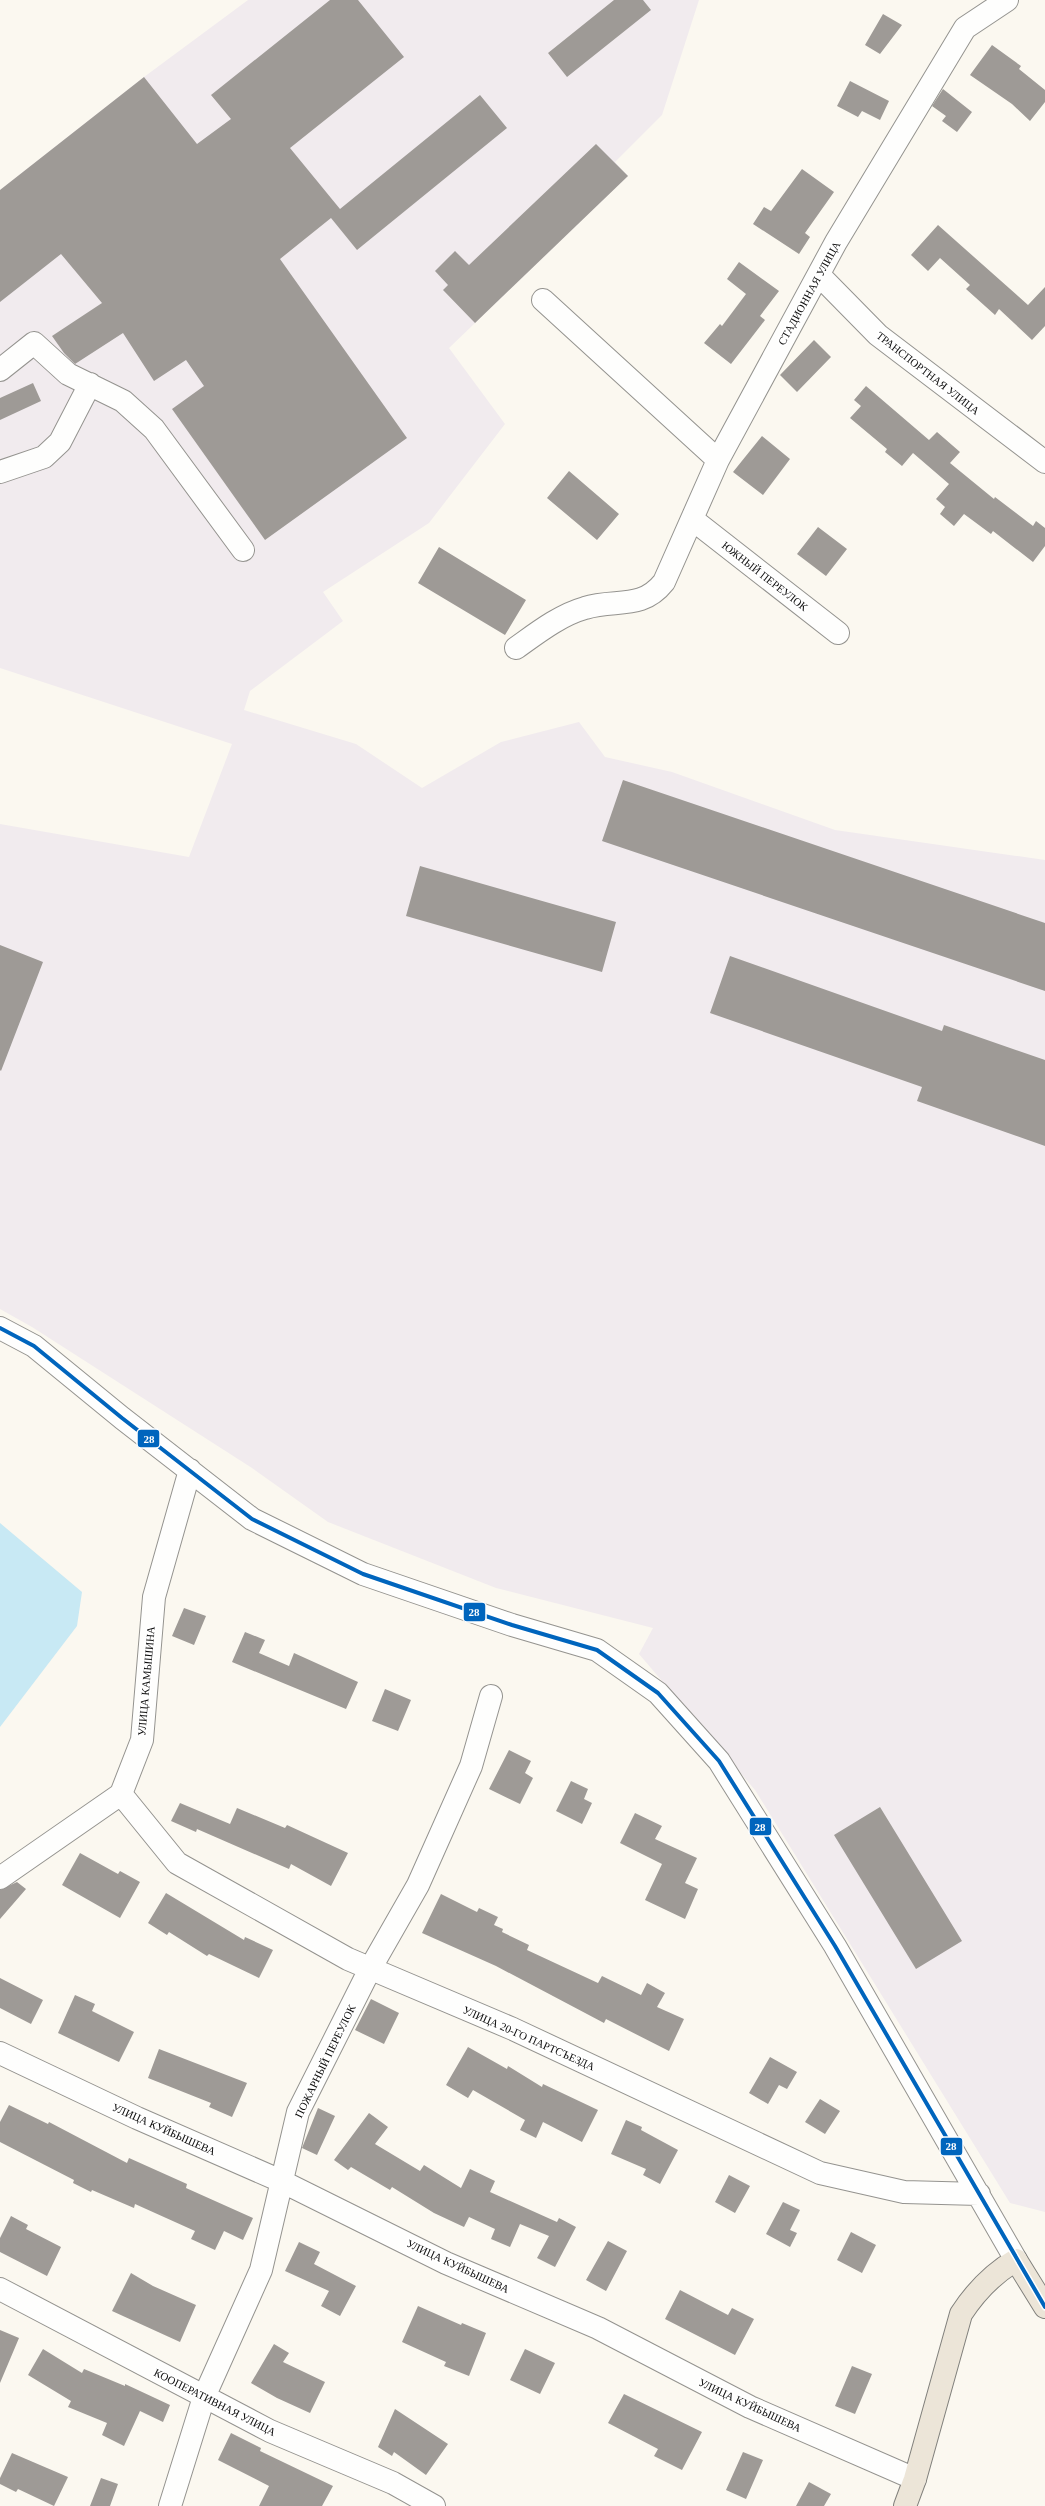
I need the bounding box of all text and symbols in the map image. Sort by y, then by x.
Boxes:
street label: СТАДИОННАЯ УЛИЦА [775,239,843,347]
street label: ТРАНСПОРТНАЯ УЛИЦА [874,329,982,417]
street label: ЮЖНЫЙ ПЕРЕУЛОК [720,539,811,614]
line badge: 28 [137,1429,160,1448]
text: 28 [144,1433,155,1445]
line badge: 28 [463,1602,486,1622]
text: 28 [469,1606,480,1618]
street label: УЛИЦА КАМЫШИНА [135,1626,157,1736]
line badge: 28 [749,1817,772,1836]
text: 28 [755,1821,766,1833]
street label: ПОЖАРНЫЙ ПЕРЕУЛОК [292,2002,358,2120]
street label: УЛИЦА 20-ГО ПАРТСЪЕЗДА [461,2003,597,2073]
street label: УЛИЦА КУЙБЫШЕВА [111,2101,218,2157]
line badge: 28 [940,2137,963,2156]
text: 28 [946,2140,957,2152]
street label: УЛИЦА КУЙБЫШЕВА [405,2237,511,2295]
street label: КООПЕРАТИВНАЯ УЛИЦА [152,2366,278,2438]
street label: УЛИЦА КУЙБЫШЕВА [697,2376,803,2434]

